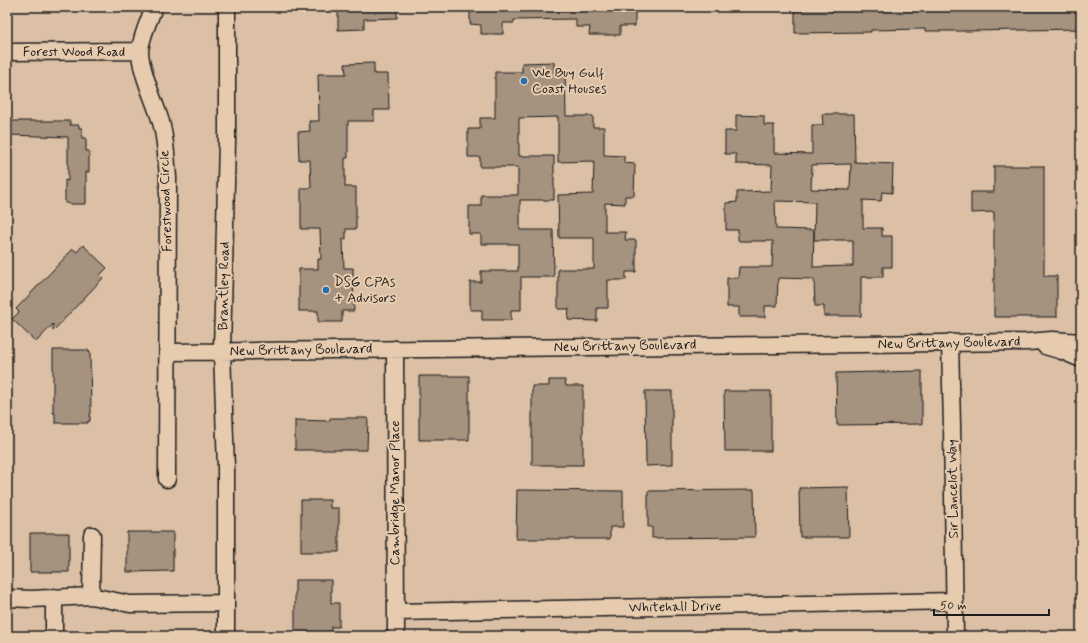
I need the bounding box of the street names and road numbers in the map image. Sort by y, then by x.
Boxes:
street label: Forest Wood Road [23,43,125,61]
street label: Forestwood Circle [155,150,177,252]
street label: Brantley Road [214,241,234,331]
street label: New Brittany Boulevard [877,333,1021,353]
street label: New Brittany Boulevard [553,336,697,356]
street label: New Brittany Boulevard [229,340,373,360]
street label: Cambridge Manor Place [386,420,405,566]
street label: Sir Lancelot Way [943,439,963,539]
street label: Whitehall Drive [629,597,721,617]

